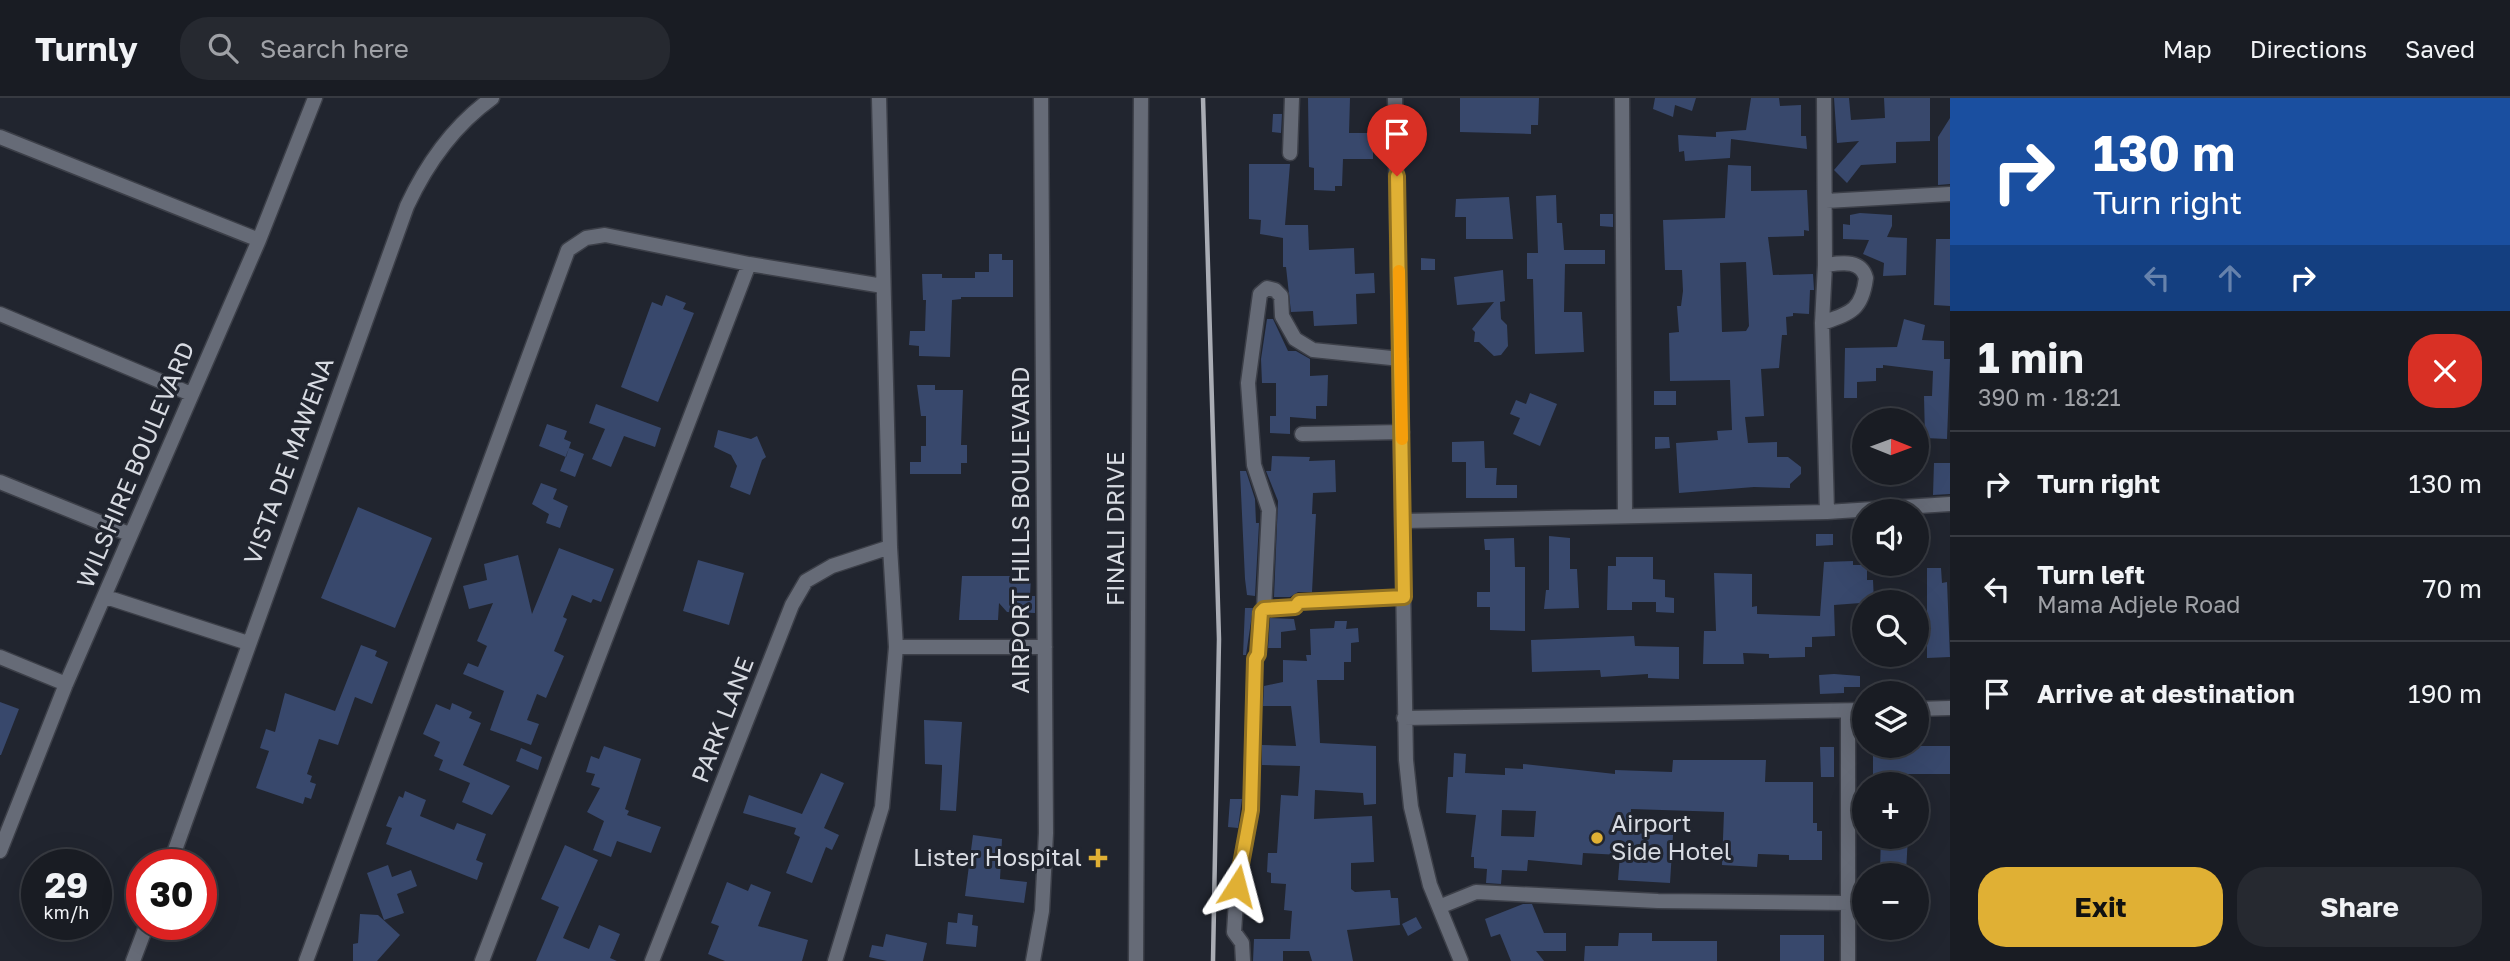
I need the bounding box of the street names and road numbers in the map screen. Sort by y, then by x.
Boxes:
street label: WILSHIRE BOULEVARD [70,337,200,592]
street label: VISTA DE MAWENA [237,353,339,568]
street label: AIRPORT HILLS BOULEVARD [1005,366,1034,694]
street label: FINALI DRIVE [1100,452,1129,606]
street label: PARK LANE [684,653,759,786]

